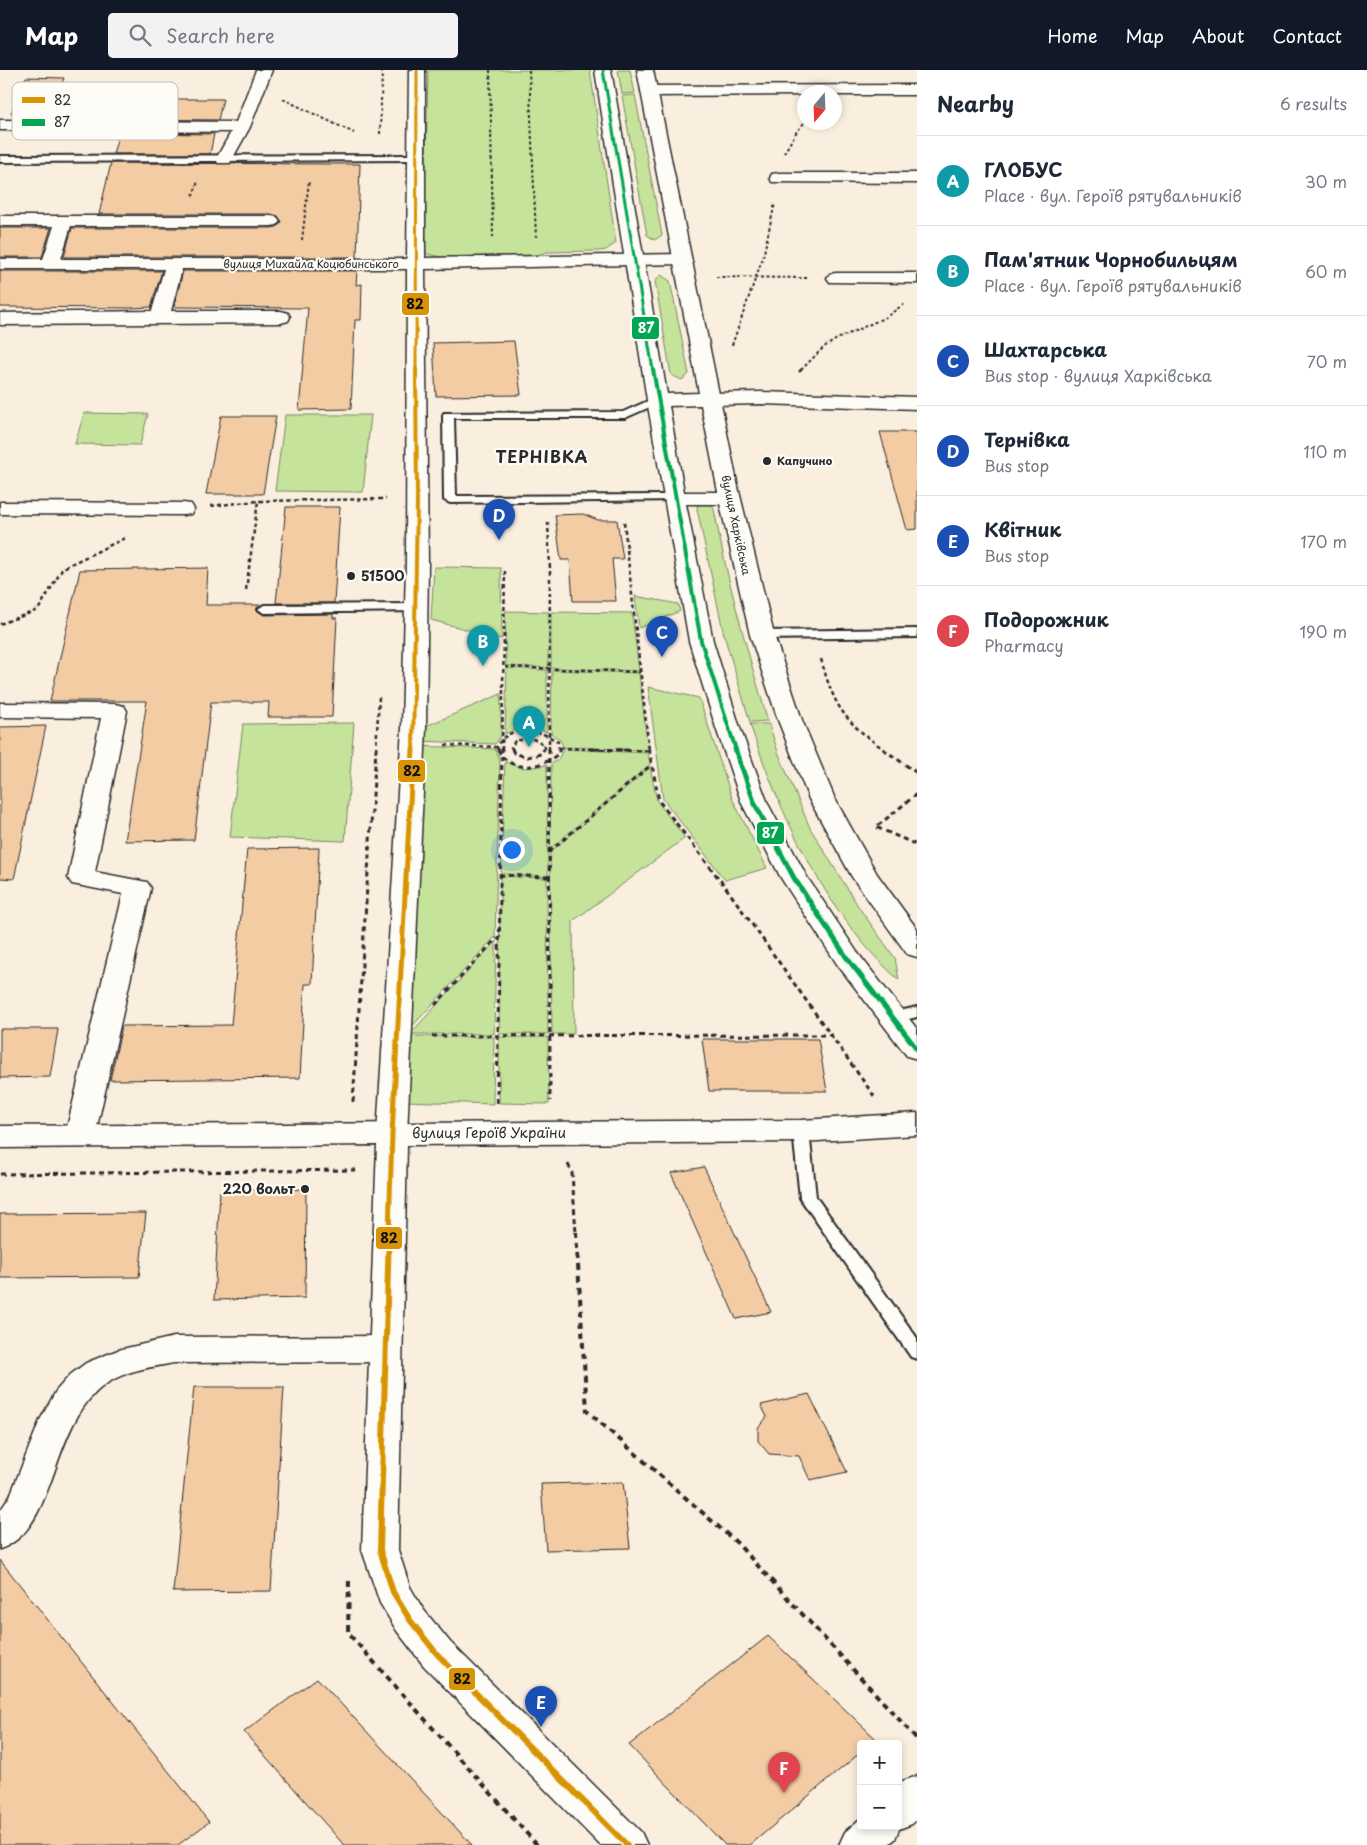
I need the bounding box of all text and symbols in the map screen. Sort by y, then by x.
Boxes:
search box [108,13,458,58]
text: Map [25,17,78,53]
icon: search [126,21,154,49]
text: Search here [166,21,275,49]
text: Home [1047,22,1097,49]
text: Map [1125,22,1164,49]
text: About [1192,22,1244,49]
text: Contact [1272,22,1342,49]
legend [12,82,178,140]
north arrow [797,85,842,130]
text: Nearby [937,87,1014,119]
text: 82 [54,89,71,110]
text: 6 results [1280,91,1347,115]
text: 87 [54,111,70,132]
text: ГЛОБУС [984,155,1063,183]
text: A [947,169,959,193]
text: 30 m [1305,169,1347,193]
text: Place · вул. Героїв рятувальників [984,183,1242,207]
text: Пам'ятник Чорнобильцям [984,245,1238,273]
street label: вулиця Михайла Коцюбинського [223,255,399,272]
text: B [948,259,958,283]
text: 60 m [1305,259,1347,283]
text: Place · вул. Героїв рятувальників [984,273,1242,297]
line badge: 82 [401,292,430,316]
text: 82 [406,293,424,314]
line badge: 87 [631,316,660,340]
text: 87 [638,317,655,338]
text: Шахтарська [984,335,1107,363]
text: C [947,349,959,373]
text: 70 m [1307,349,1347,373]
text: Bus stop · вулиця Харківська [984,363,1212,387]
text: Тернівка [984,425,1070,453]
text: D [947,439,959,463]
text: 110 m [1304,439,1347,463]
district label: ТЕРНІВКА [496,444,588,468]
place label: Капучино [777,452,833,469]
text: Bus stop [984,453,1049,477]
marker: Капучино [761,455,773,467]
street label: вулиця Харківська [718,473,755,577]
pin: D [483,499,515,540]
text: Квітник [984,515,1061,543]
text: E [948,529,958,553]
text: 170 m [1301,529,1347,553]
text: Bus stop [984,543,1049,567]
place label: 51500 [361,565,404,586]
marker: 51500 [345,570,357,582]
text: Подорожник [984,605,1109,633]
pin: C [646,616,678,657]
text: F [948,619,958,643]
text: 190 m [1299,619,1347,643]
pin: B [467,625,499,666]
text: Pharmacy [984,633,1064,657]
pin: A [513,706,545,747]
line badge: 82 [397,759,426,783]
text: 82 [403,760,421,781]
line badge: 87 [756,821,785,845]
text: 87 [762,822,779,843]
your location [499,837,525,863]
street label: вулиця Героїв України [412,1122,566,1143]
place label: 220 вольт [222,1178,296,1199]
marker: 220 вольт [299,1183,311,1195]
line badge: 82 [375,1226,403,1250]
text: 82 [380,1227,398,1248]
line badge: 82 [448,1667,476,1691]
text: 82 [453,1668,471,1689]
pin: E [525,1686,557,1727]
map controls [857,1740,902,1830]
button: + [857,1740,902,1785]
pin: F [768,1752,800,1793]
button: − [857,1785,902,1830]

